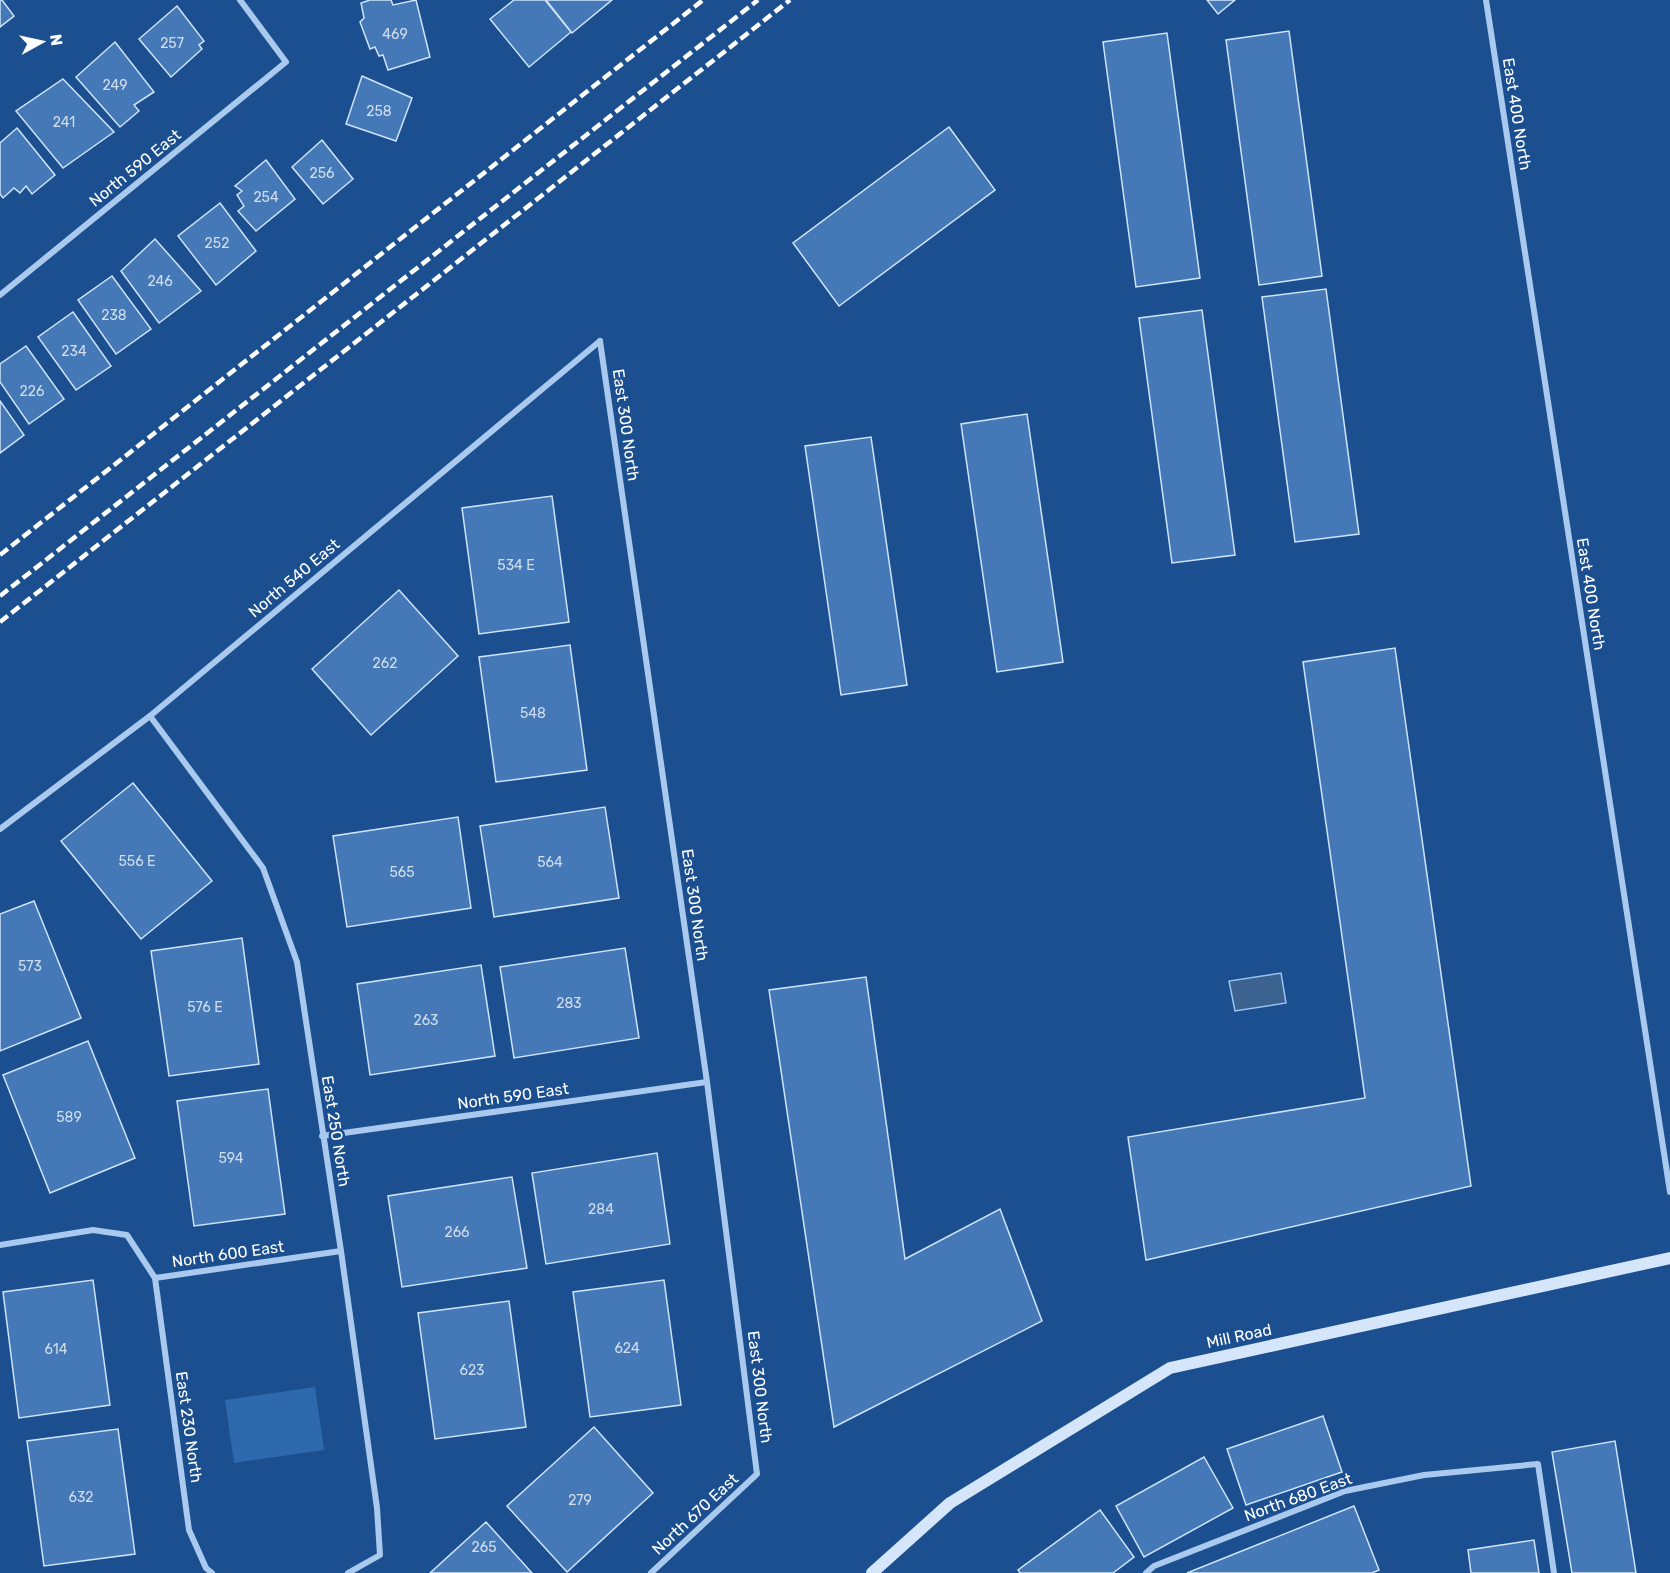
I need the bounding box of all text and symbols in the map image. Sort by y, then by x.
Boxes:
north arrow [12,12,72,72]
house number: 469 [382,26,408,43]
text: N [46,33,67,47]
house number: 257 [160,35,184,52]
street label: East 400 North [1499,57,1535,171]
house number: 249 [103,77,127,94]
house number: 258 [366,103,392,120]
house number: 241 [53,114,75,131]
street label: North 590 East [85,125,185,211]
house number: 256 [310,165,334,182]
house number: 254 [253,189,279,206]
house number: 252 [205,235,229,252]
house number: 246 [147,273,173,290]
house number: 238 [101,307,127,324]
house number: 234 [61,343,87,360]
street label: East 300 North [609,368,643,482]
house number: 226 [20,383,44,400]
street label: North 540 East [245,534,343,622]
street label: East 400 North [1573,537,1609,651]
house number: 534 E [497,557,535,574]
house number: 262 [373,655,397,672]
house number: 548 [520,705,546,722]
street label: East 300 North [678,848,712,962]
house number: 556 E [119,853,156,870]
house number: 564 [537,854,563,871]
house number: 565 [389,864,415,881]
house number: 573 [18,958,42,975]
house number: 283 [556,995,582,1012]
house number: 576 E [187,999,223,1016]
house number: 263 [413,1012,439,1029]
street label: East 250 North [318,1074,354,1188]
street label: North 590 East [456,1079,570,1113]
house number: 589 [56,1109,82,1126]
house number: 594 [218,1150,244,1167]
house number: 284 [588,1201,614,1218]
house number: 266 [444,1224,470,1241]
street label: North 600 East [171,1237,285,1271]
street label: Mill Road [1205,1320,1273,1352]
street label: East 300 North [744,1330,776,1444]
house number: 624 [614,1340,640,1357]
house number: 614 [45,1341,68,1358]
house number: 623 [459,1362,485,1379]
street label: East 230 North [172,1370,206,1484]
street label: North 670 East [648,1469,742,1559]
street label: North 680 East [1242,1469,1354,1525]
house number: 632 [68,1489,94,1506]
house number: 279 [568,1492,592,1509]
house number: 265 [472,1539,496,1556]

